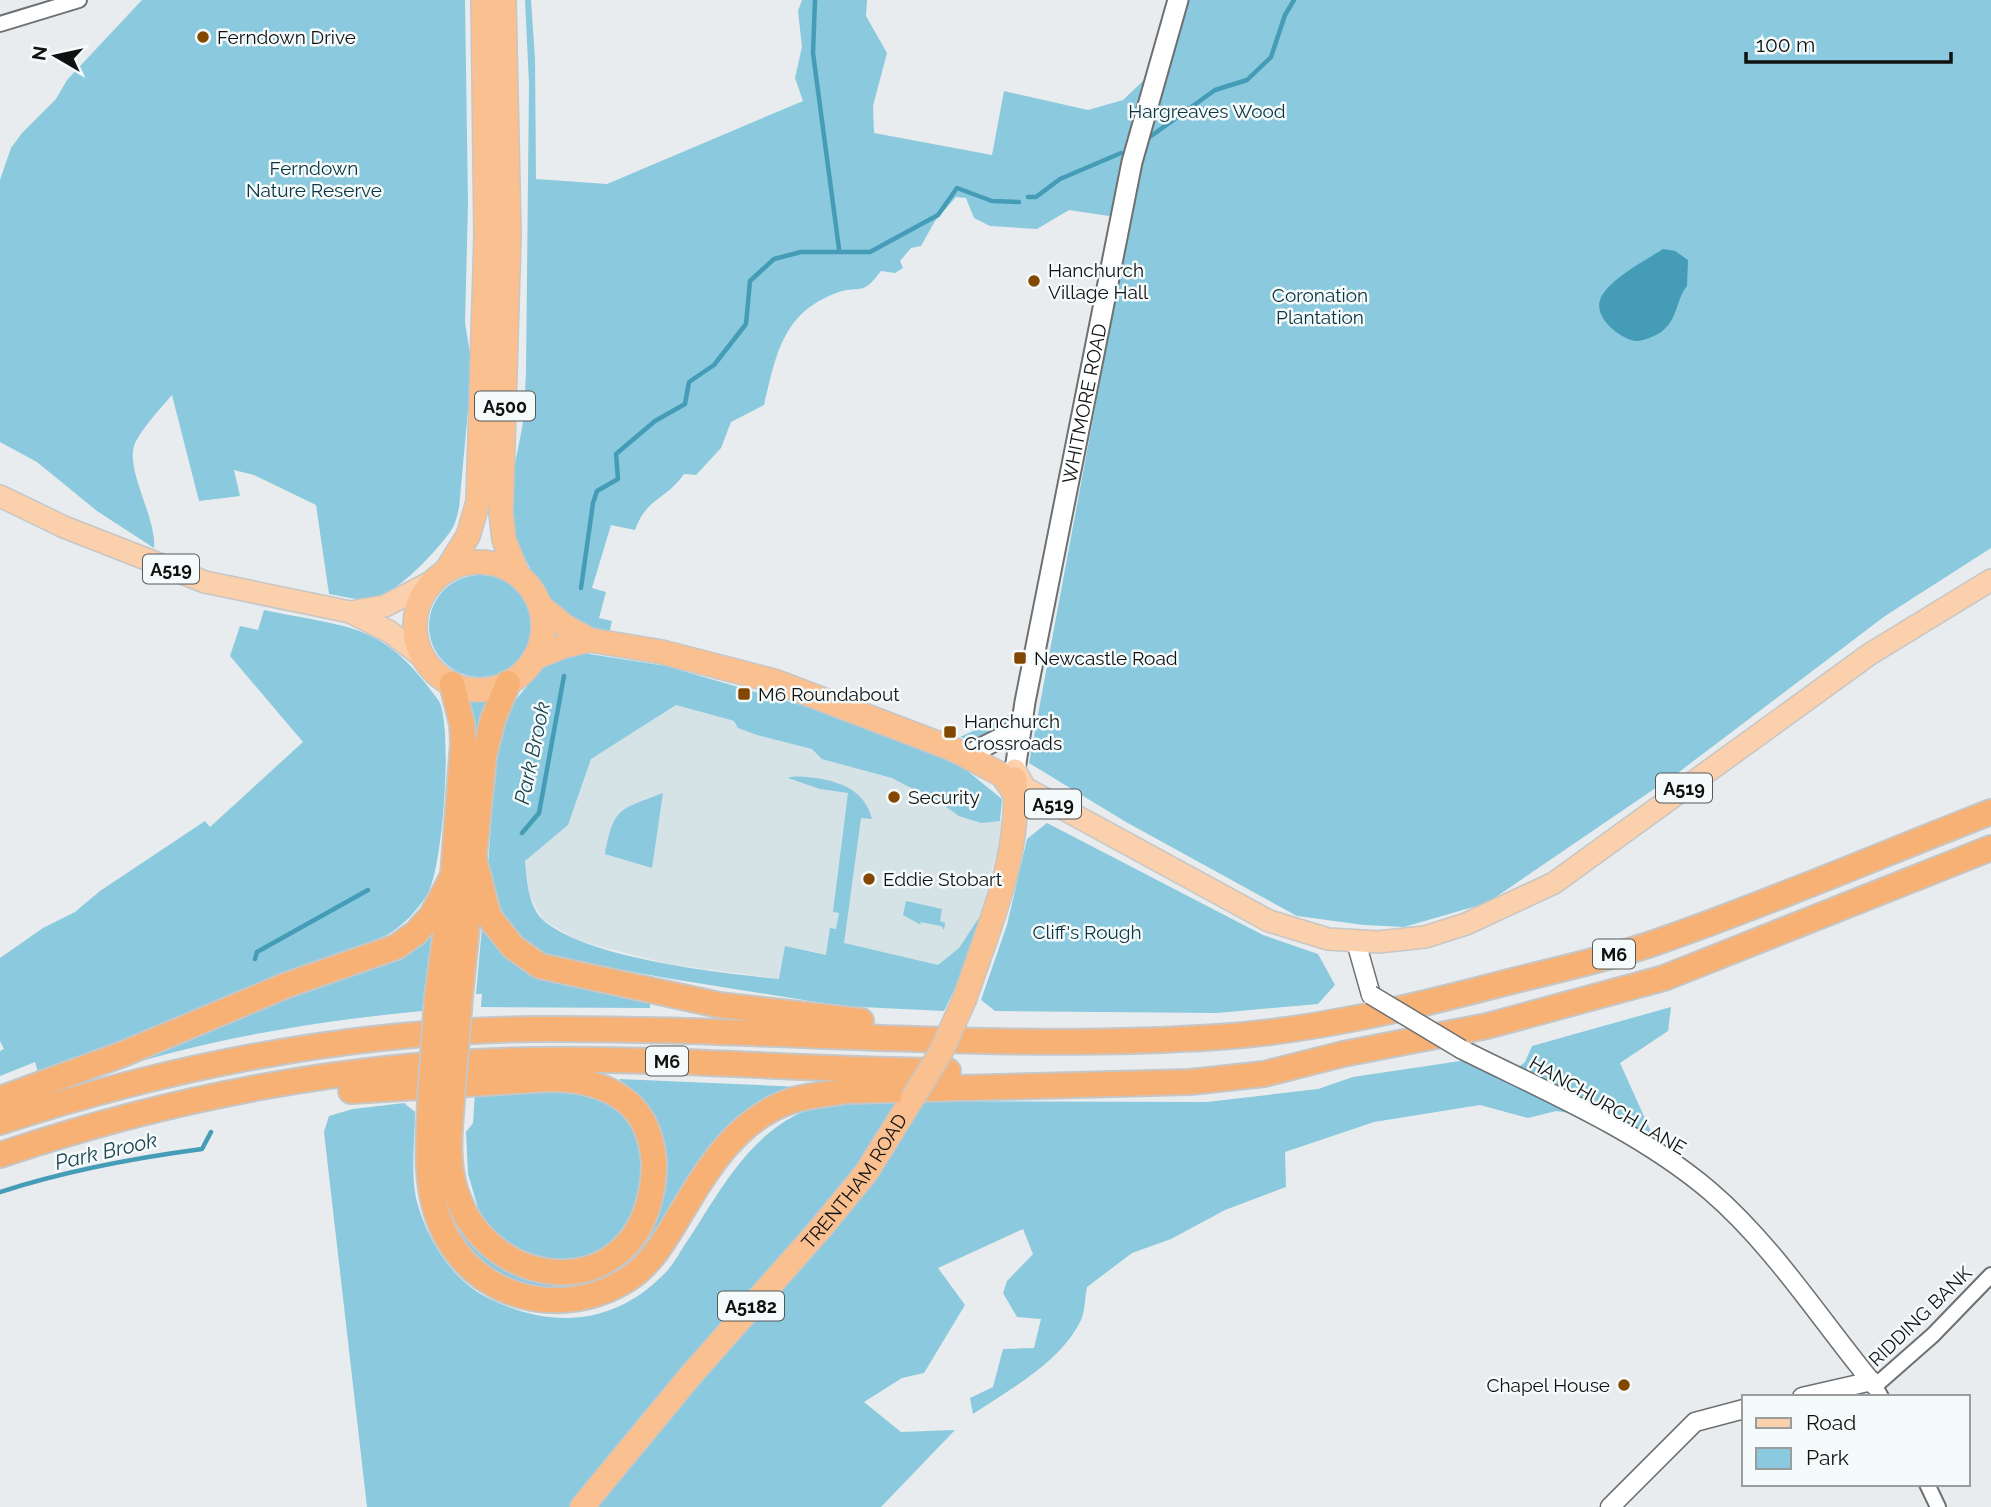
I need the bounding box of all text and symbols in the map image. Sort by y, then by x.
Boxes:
north arrow [21,21,91,91]
scale bar [1746,21,1951,65]
place label: Ferndown Drive [217,26,356,48]
marker: Ferndown Drive [195,29,211,45]
text: 100 m [1756,32,1815,57]
text: N [27,44,51,62]
park label: Hargreaves Wood [1128,100,1286,122]
park label: Ferndown Nature Reserve [246,157,382,201]
place label: Hanchurch Village Hall [1048,259,1149,303]
marker: Hanchurch Village Hall [1026,273,1042,289]
park label: Coronation Plantation [1272,284,1368,328]
street label: WHITMORE ROAD [1058,322,1111,485]
road number: A500 [475,392,535,420]
road number: A519 [143,554,199,584]
place label: Newcastle Road [1034,647,1178,669]
marker: Newcastle Road [1012,650,1028,666]
place label: M6 Roundabout [758,683,900,705]
marker: M6 Roundabout [736,686,752,702]
water label: Park Brook [509,699,555,807]
place label: Hanchurch Crossroads [964,710,1062,754]
marker: Hanchurch Crossroads [942,724,958,740]
road number: A519 [1656,774,1712,802]
place label: Security [908,786,980,808]
marker: Security [886,789,902,805]
road number: A519 [1025,790,1081,818]
place label: Eddie Stobart [883,868,1003,890]
marker: Eddie Stobart [861,871,877,887]
park label: Cliff's Rough [1032,921,1142,943]
road number: M6 [1593,939,1635,968]
road number: M6 [646,1046,688,1076]
street label: HANCHURCH LANE [1526,1051,1690,1159]
street label: TRENTHAM ROAD [797,1109,911,1253]
water label: Park Brook [52,1127,160,1175]
street label: RIDDING BANK [1864,1261,1976,1371]
road number: A5182 [718,1292,784,1321]
place label: Chapel House [1486,1374,1610,1396]
marker: Chapel House [1616,1377,1632,1393]
legend [1742,1395,1970,1486]
text: Road [1806,1410,1856,1435]
text: Park [1806,1445,1849,1470]

